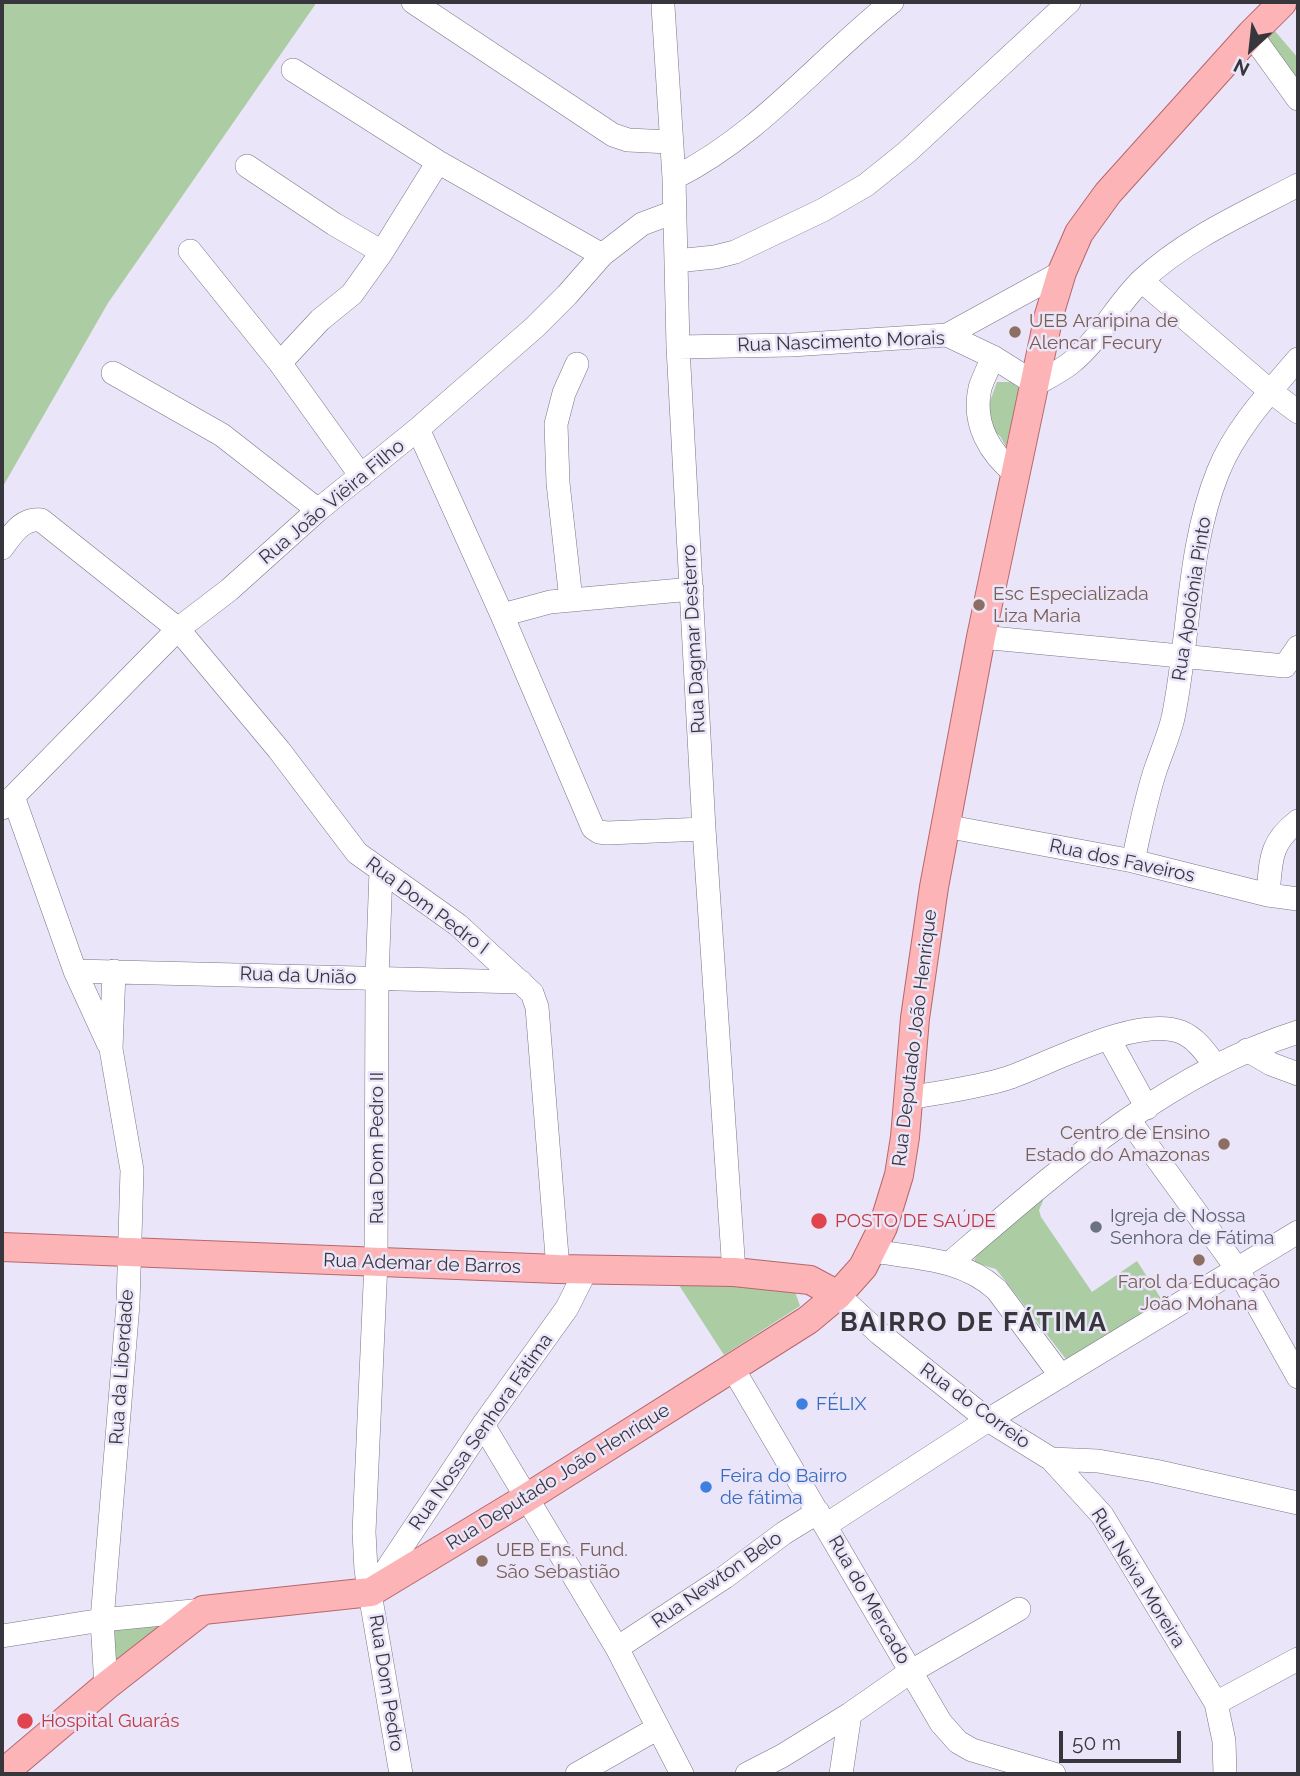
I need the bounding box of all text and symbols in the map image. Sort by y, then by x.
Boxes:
north arrow [1216,14,1286,84]
text: N [1230,55,1253,81]
place label: UEB Araripina de Alencar Fecury [1029,310,1178,354]
marker: UEB Araripina de Alencar Fecury [1007,324,1023,340]
street label: Rua Nascimento Morais [737,327,945,357]
street label: Rua João Viêira Filho [255,435,409,569]
street label: Rua Apolônia Pinto [1168,515,1216,683]
street label: Rua Dagmar Desterro [678,544,710,734]
place label: Esc Especializada Liza Maria [993,583,1149,627]
marker: Esc Especializada Liza Maria [971,597,987,613]
street label: Rua dos Faveiros [1047,834,1197,888]
street label: Rua Dom Pedro I [361,852,493,960]
street label: Rua Deputado João Henrique [888,908,942,1168]
street label: Rua da União [239,963,357,989]
street label: Rua Dom Pedro II [366,1072,388,1224]
place label: Centro de Ensino Estado do Amazonas [1025,1122,1210,1166]
marker: Centro de Ensino Estado do Amazonas [1216,1136,1232,1152]
place label: Igreja de Nossa Senhora de Fátima [1110,1205,1274,1249]
place label: POSTO DE SAÚDE [835,1210,996,1232]
marker: POSTO DE SAÚDE [809,1211,829,1231]
marker: Igreja de Nossa Senhora de Fátima [1088,1219,1104,1235]
street label: Rua Ademar de Barros [323,1249,521,1279]
marker: Farol da Educação João Mohana [1191,1252,1207,1268]
place label: Farol da Educação João Mohana [1118,1271,1280,1315]
street label: Rua da Liberdade [105,1289,139,1445]
district label: BAIRRO DE FÁTIMA [842,1307,1106,1339]
street label: Rua Nossa Senhora Fátima [404,1329,558,1535]
street label: Rua do Correio [915,1358,1035,1454]
place label: FÉLIX [816,1393,867,1415]
marker: FÉLIX [794,1396,810,1412]
street label: Rua Deputado João Henrique [442,1399,674,1555]
place label: Feira do Bairro de fátima [720,1465,847,1509]
marker: Feira do Bairro de fátima [698,1479,714,1495]
street label: Rua Neiva Moreira [1086,1504,1190,1652]
street label: Rua Newton Belo [648,1527,786,1633]
street label: Rua do Mercado [823,1532,915,1668]
place label: UEB Ens. Fund. São Sebastião [496,1539,628,1583]
marker: UEB Ens. Fund. São Sebastião [474,1553,490,1569]
street label: Rua Dom Pedro [364,1613,408,1753]
place label: Hospital Guarás [41,1710,179,1732]
marker: Hospital Guarás [15,1711,35,1731]
scale bar [1062,1716,1184,1760]
text: 50 m [1072,1730,1121,1755]

